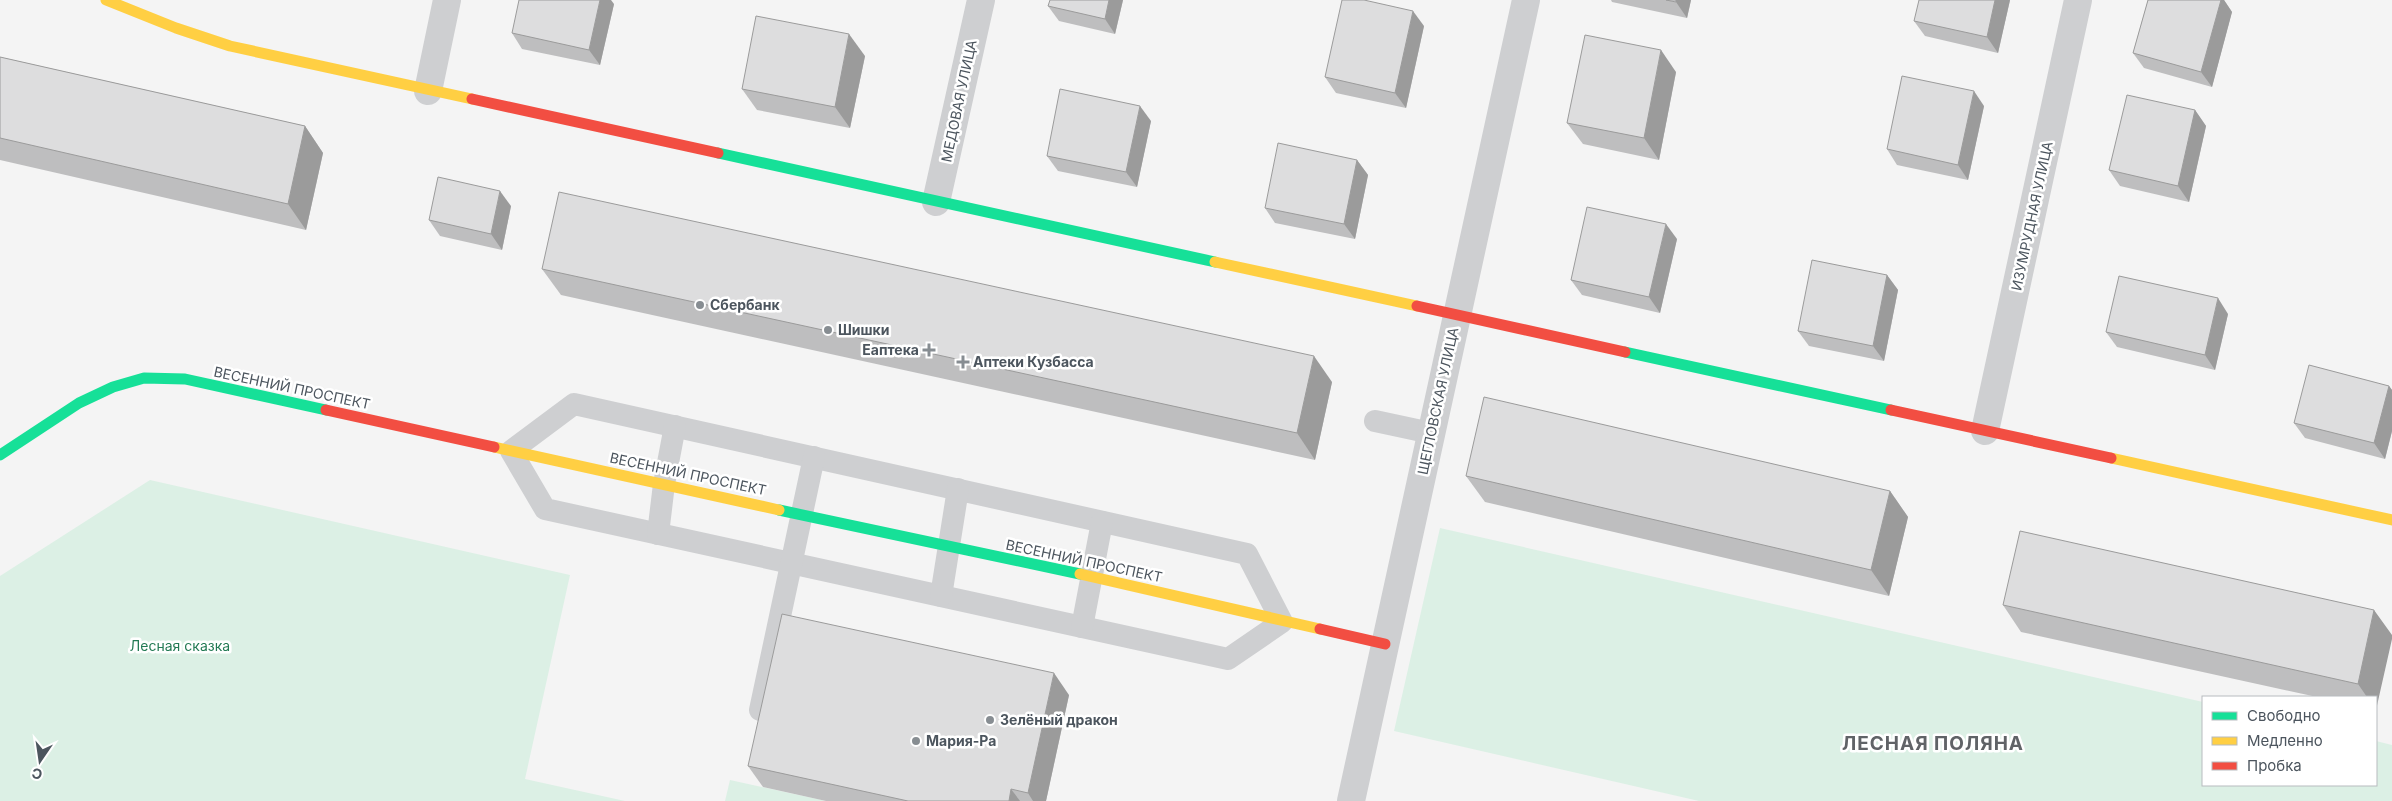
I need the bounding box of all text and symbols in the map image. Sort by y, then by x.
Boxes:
street label: МЕДОВАЯ УЛИЦА [937,38,980,164]
street label: ИЗУМРУДНАЯ УЛИЦА [2007,139,2056,292]
place label: Сбербанк [710,296,780,313]
marker: Сбербанк [694,299,706,311]
place label: Шишки [838,321,889,338]
marker: Шишки [822,324,834,336]
street label: ЩЕГЛОВСКАЯ УЛИЦА [1414,325,1462,476]
place label: Еаптека [862,341,919,358]
marker: Еаптека [923,344,935,356]
place label: Аптеки Кузбасса [973,353,1094,370]
marker: Аптеки Кузбасса [957,356,969,368]
street label: ВЕСЕННИЙ ПРОСПЕКТ [212,362,372,412]
street label: ВЕСЕННИЙ ПРОСПЕКТ [608,448,768,498]
street label: ВЕСЕННИЙ ПРОСПЕКТ [1004,535,1164,585]
park label: Лесная сказка [130,637,230,654]
legend [2202,696,2377,786]
text: Свободно [2247,706,2321,725]
place label: Зелёный дракон [1000,711,1118,728]
marker: Зелёный дракон [984,714,996,726]
text: Медленно [2247,731,2323,750]
place label: Мария-Ра [926,732,996,749]
district label: ЛЕСНАЯ ПОЛЯНА [1842,732,2024,755]
marker: Мария-Ра [910,735,922,747]
north arrow [15,736,65,786]
text: Пробка [2247,756,2302,775]
text: С [30,765,44,784]

